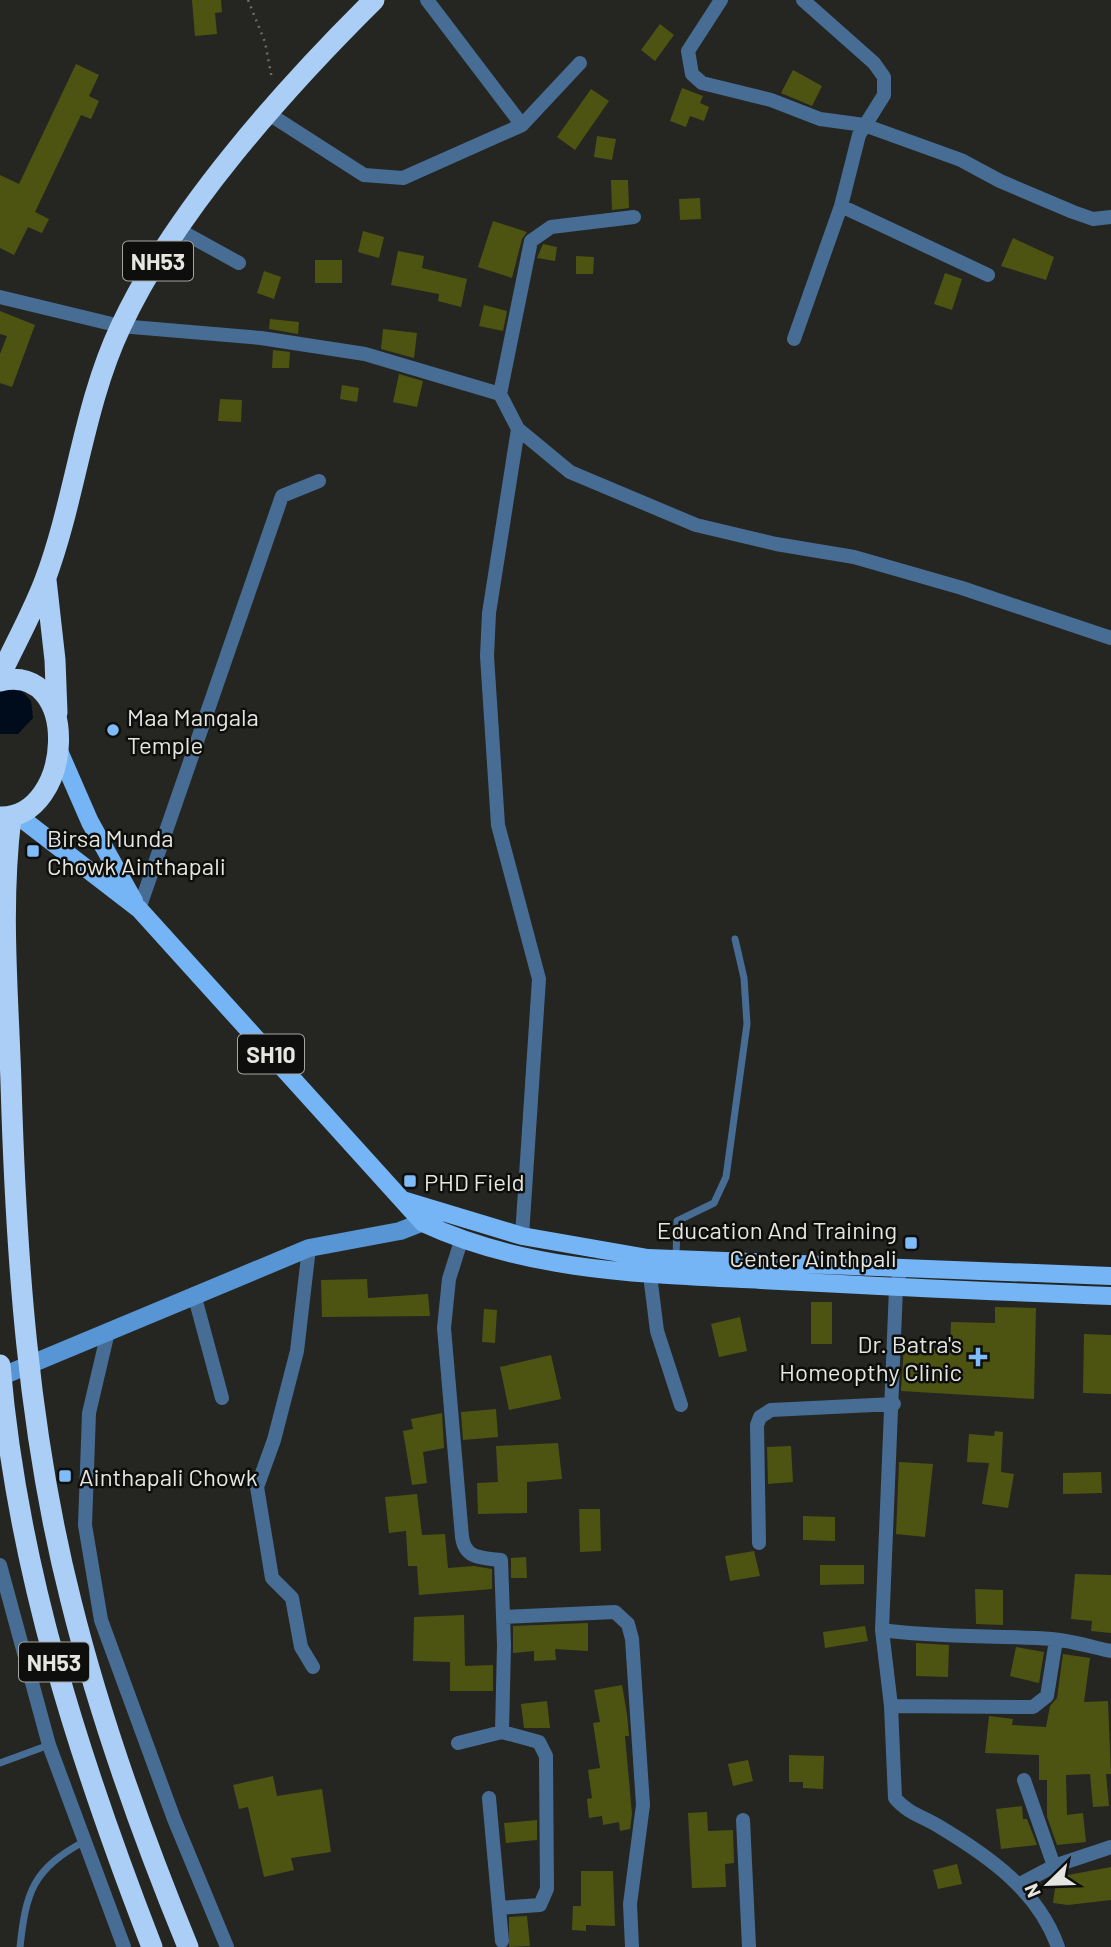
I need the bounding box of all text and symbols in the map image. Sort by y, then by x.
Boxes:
road number: NH53 [123,242,193,280]
place label: Maa Mangala Temple [127,702,259,759]
marker: Maa Mangala Temple [105,722,121,738]
place label: Birsa Munda Chowk Ainthapali [47,823,226,880]
marker: Birsa Munda Chowk Ainthapali [25,843,41,859]
road number: SH10 [238,1035,304,1074]
place label: PHD Field [424,1167,525,1196]
marker: PHD Field [402,1173,418,1189]
place label: Education And Training Center Ainthpali [657,1215,897,1272]
marker: Education And Training Center Ainthpali [903,1235,919,1251]
place label: Dr. Batra's Homeopthy Clinic [779,1329,962,1386]
marker: Dr. Batra's Homeopthy Clinic [968,1347,988,1367]
place label: Ainthapali Chowk [79,1462,258,1491]
marker: Ainthapali Chowk [57,1468,73,1484]
road number: NH53 [19,1642,89,1681]
north arrow [1013,1849,1083,1919]
text: N [1019,1881,1045,1901]

